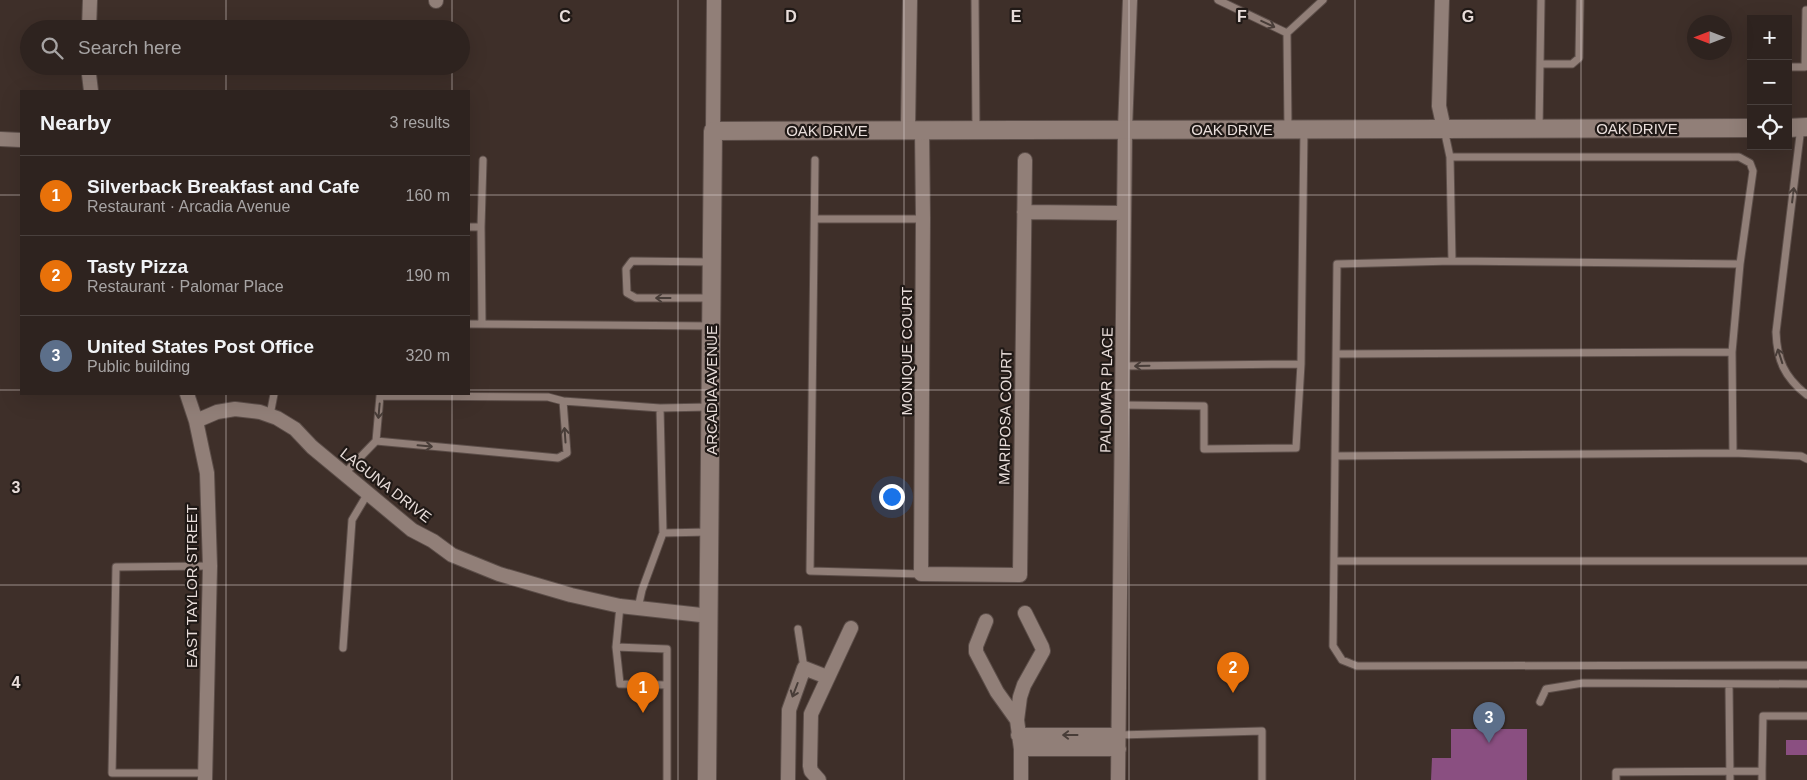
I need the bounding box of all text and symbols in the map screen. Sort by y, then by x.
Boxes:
text: C [559,8,571,25]
text: D [785,8,797,25]
text: E [1011,8,1022,25]
text: F [1237,8,1247,25]
text: G [1462,8,1474,25]
north arrow [1687,15,1732,60]
map controls [1747,15,1792,150]
button: + [1747,15,1792,60]
search box [20,20,470,75]
one-way arrow [1260,20,1275,29]
icon: search [38,34,66,62]
text: Search here [78,37,182,58]
button: − [1747,60,1792,105]
button: locate [1747,105,1792,150]
text: Nearby [40,111,111,134]
text: 3 results [390,114,450,131]
street label: OAK DRIVE [1596,120,1678,137]
street label: OAK DRIVE [1191,121,1273,138]
street label: OAK DRIVE [786,122,868,139]
text: Silverback Breakfast and Cafe [87,176,359,197]
text: 1 [52,187,60,204]
text: 160 m [406,187,450,204]
one-way arrow [1788,187,1798,203]
text: Restaurant · Arcadia Avenue [87,198,290,215]
text: Tasty Pizza [87,256,188,277]
text: 2 [52,267,60,284]
text: 190 m [406,267,450,284]
text: Restaurant · Palomar Place [87,278,284,295]
street label: MONIQUE COURT [898,287,915,415]
one-way arrow [655,293,672,303]
street label: ARCADIA AVENUE [703,325,720,455]
street label: PALOMAR PLACE [1096,327,1116,453]
text: United States Post Office [87,336,314,357]
text: 3 [52,347,60,364]
text: 320 m [406,347,450,364]
one-way arrow [1774,348,1784,364]
street label: MARIPOSA COURT [995,349,1015,485]
text: Public building [87,358,190,375]
one-way arrow [1134,361,1150,371]
one-way arrow [374,403,383,419]
one-way arrow [561,427,570,443]
one-way arrow [416,441,432,451]
street label: LAGUNA DRIVE [337,444,435,526]
text: 3 [12,479,21,496]
your location [879,484,905,510]
street label: EAST TAYLOR STREET [183,504,200,668]
pin: 2 [1217,652,1249,693]
pin: 1 [627,672,659,713]
text: 4 [12,674,21,691]
one-way arrow [790,682,799,698]
pin: 3 [1473,702,1505,743]
one-way arrow [1063,730,1079,740]

